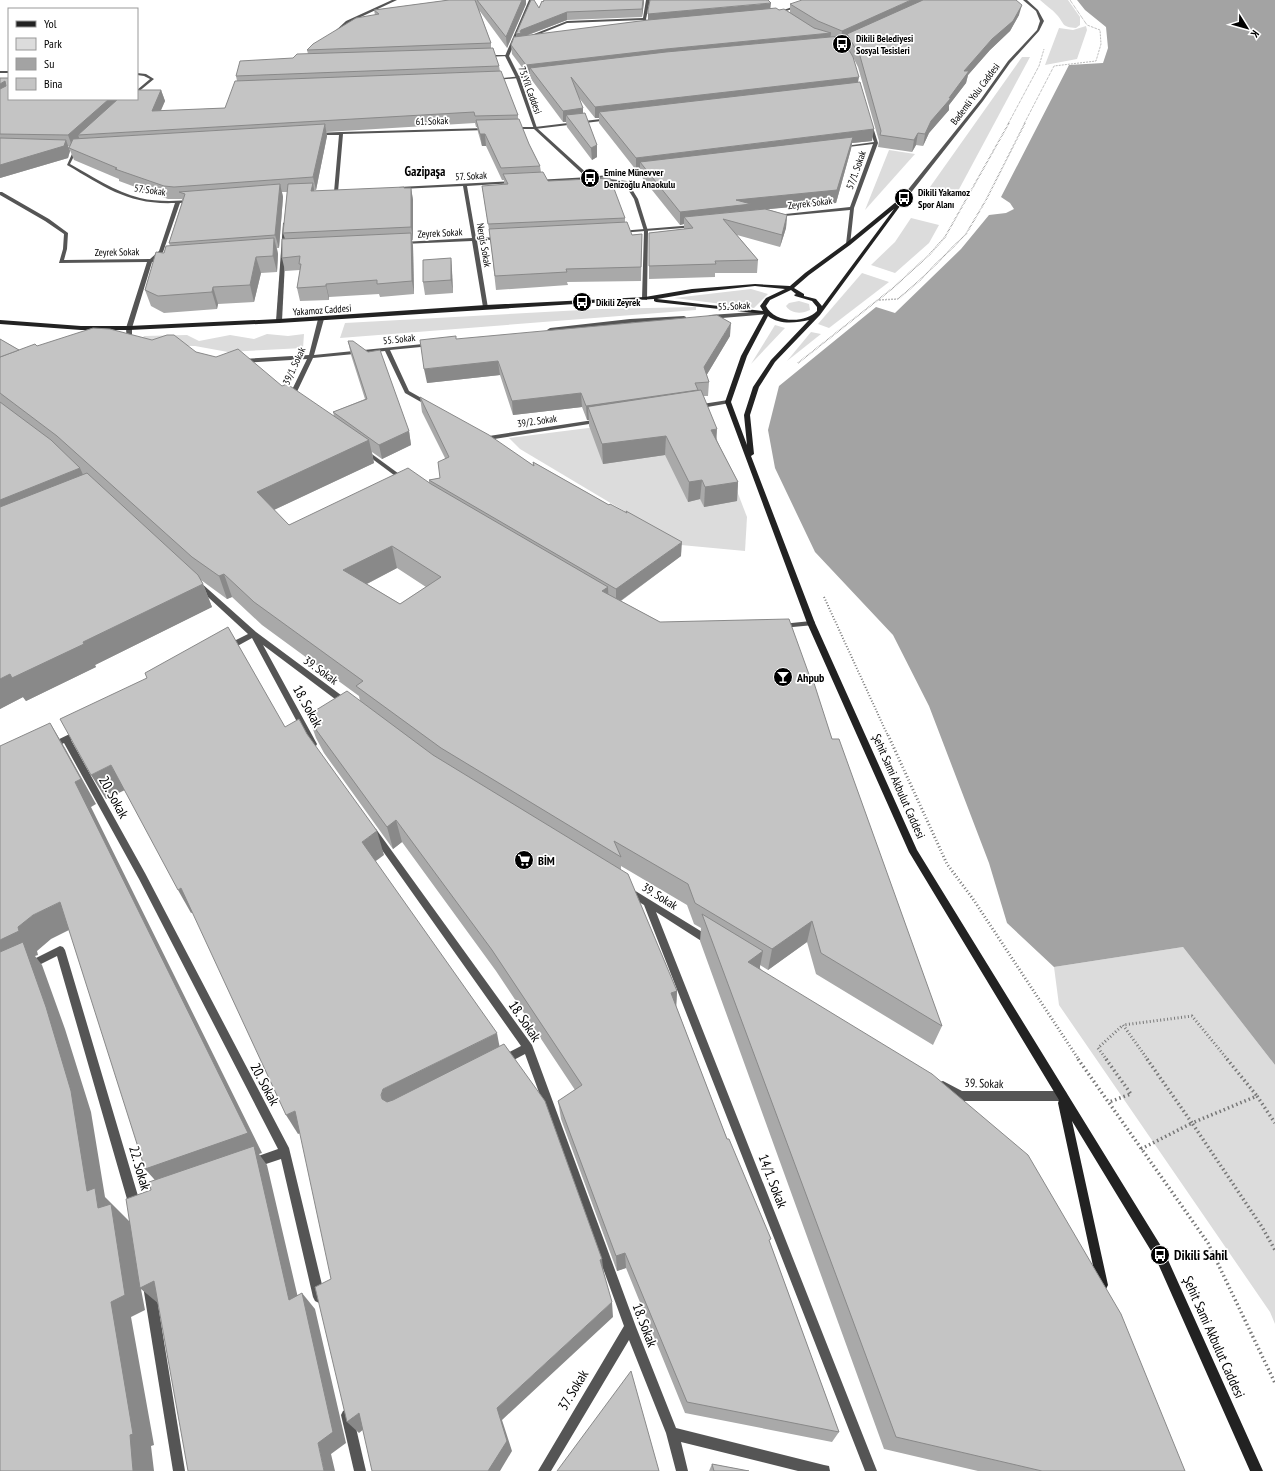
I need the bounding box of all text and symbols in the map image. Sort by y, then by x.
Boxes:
legend [8,8,138,100]
north arrow [1227,8,1267,48]
text: Yol [44,16,57,31]
text: K [1248,28,1262,41]
place label: Dikili Belediyesi Sosyal Tesisleri [856,32,913,57]
bus stop icon: Dikili Belediyesi Sosyal Tesisleri [831,33,853,55]
text: Park [44,36,62,51]
text: Su [44,56,54,71]
street label: Bademli Yolu Caddesi [948,61,1002,127]
street label: 75. Yil Caddesi [515,64,545,116]
text: Bina [44,76,63,91]
street label: 61. Sokak [415,114,449,128]
street label: 57/1. Sokak [843,149,869,191]
district label: Gazipaşa [405,163,445,180]
place label: Emine Münevver Denizoğlu Anaokulu [604,166,676,191]
bus stop icon: Emine Münevver Denizoğlu Anaokulu [579,167,601,189]
street label: 57. Sokak [455,169,487,183]
street label: 57. Sokak [133,181,167,199]
place label: Dikili Yakamoz Spor Alanı [918,186,970,211]
bus stop icon: Dikili Yakamoz Spor Alanı [893,187,915,209]
street label: Zeyrek Sokak [787,194,833,212]
street label: Nergis Sokak [474,222,494,268]
street label: Zeyrek Sokak [417,225,463,241]
street label: Zeyrek Sokak [95,245,140,259]
bus stop icon: Dikili Zeyrek [571,291,593,313]
place label: Dikili Zeyrek [596,296,641,309]
street label: 55. Sokak [717,299,751,313]
street label: Yakamoz Caddesi [292,301,352,319]
street label: 55. Sokak [382,331,416,347]
street label: 39/1. Sokak [280,345,308,387]
street label: 39/2. Sokak [516,412,558,430]
street label: 39. Sokak [301,652,342,688]
bar icon: Ahpub [772,666,794,688]
place label: Ahpub [796,670,825,685]
street label: 18. Sokak [289,682,327,731]
street label: Şehit Sami Akbulut Caddesi [869,731,929,841]
street label: 20. Sokak [95,773,133,822]
supermarket icon: BİM [513,849,535,871]
place label: BİM [538,853,555,868]
street label: 39. Sokak [639,879,681,913]
street label: 18. Sokak [505,997,546,1045]
street label: 20. Sokak [246,1060,284,1109]
street label: 39. Sokak [964,1075,1004,1091]
street label: 22. Sokak [125,1144,155,1193]
street label: 14/1. Sokak [755,1152,792,1211]
bus stop icon: Dikili Sahil [1149,1244,1171,1266]
place label: Dikili Sahil [1174,1246,1228,1264]
street label: Şehit Sami Akbulut Caddesi [1179,1273,1249,1401]
street label: 18. Sokak [628,1300,662,1350]
street label: 37. Sokak [554,1366,592,1414]

